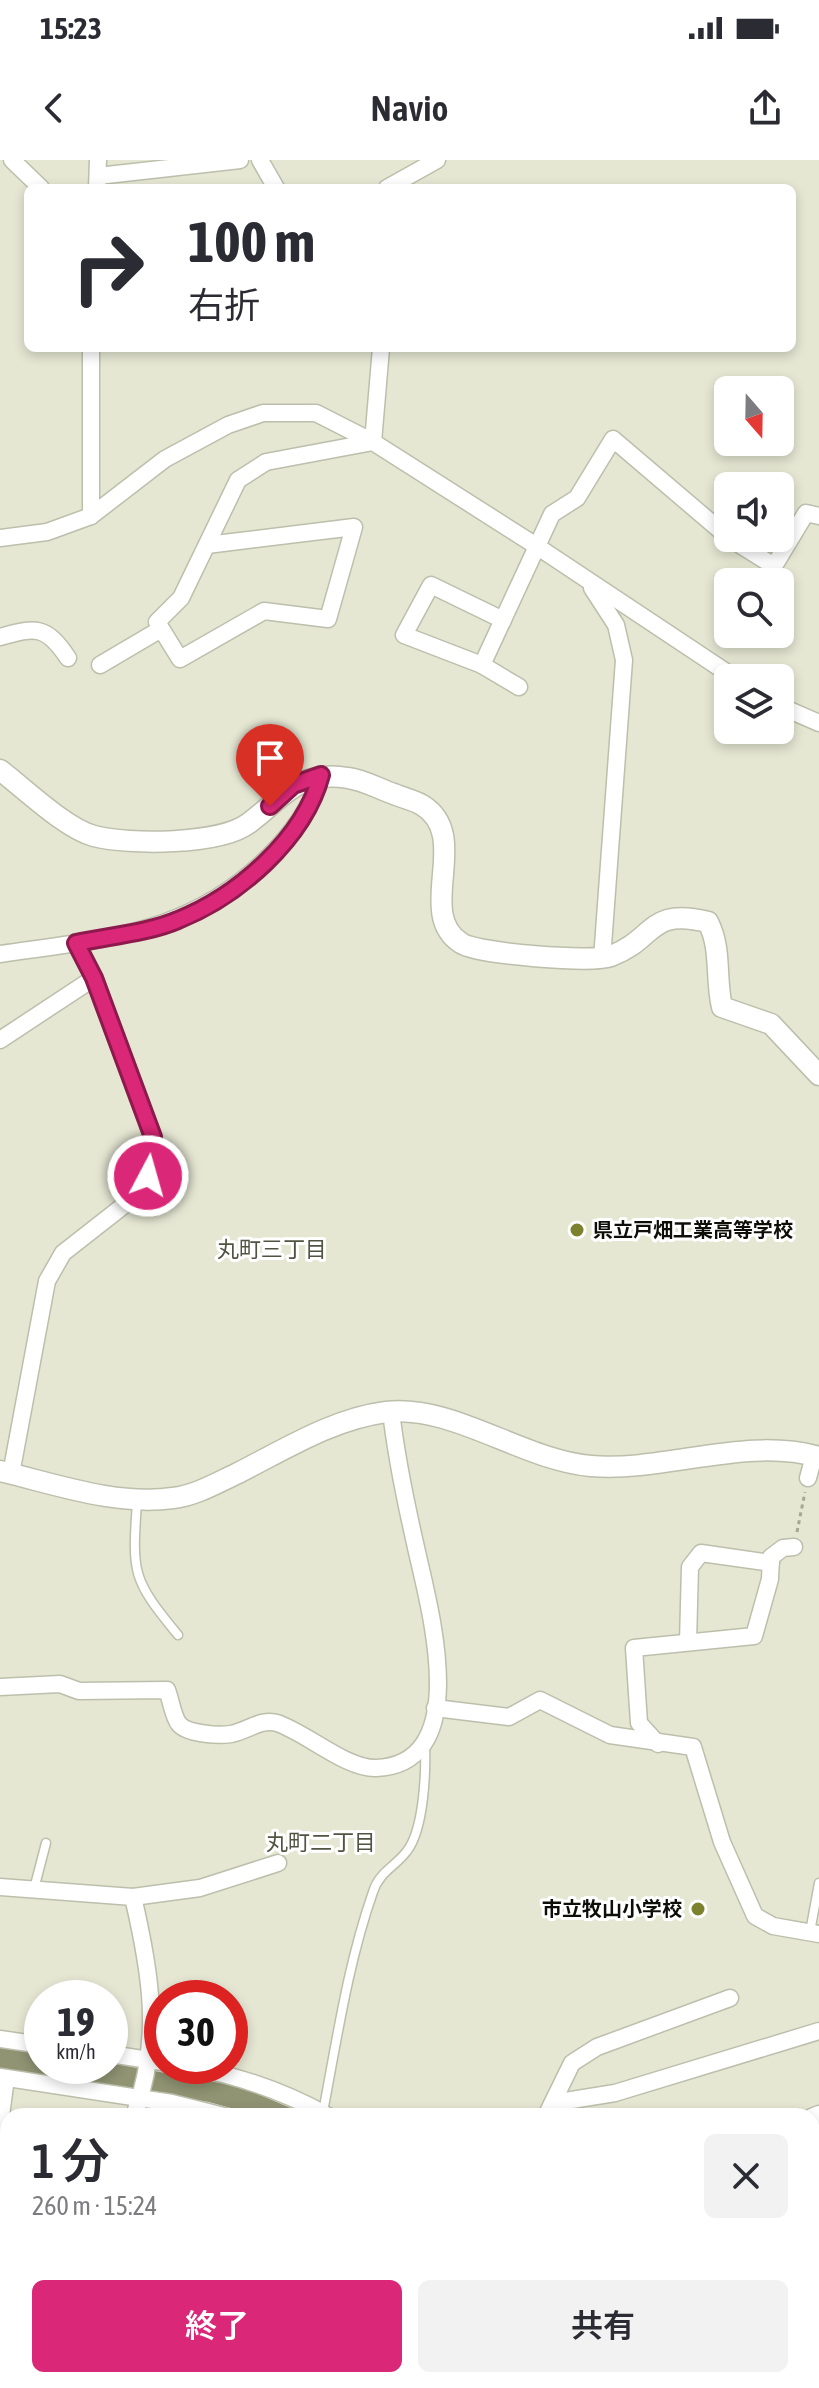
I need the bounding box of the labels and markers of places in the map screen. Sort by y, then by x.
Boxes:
pin [236,724,304,806]
place label: 県立戸畑工業高等学校 [593,1218,793,1241]
marker: 県立戸畑工業高等学校 [568,1221,586,1239]
place label: 市立牧山小学校 [542,1897,682,1920]
marker: 市立牧山小学校 [689,1900,707,1918]

